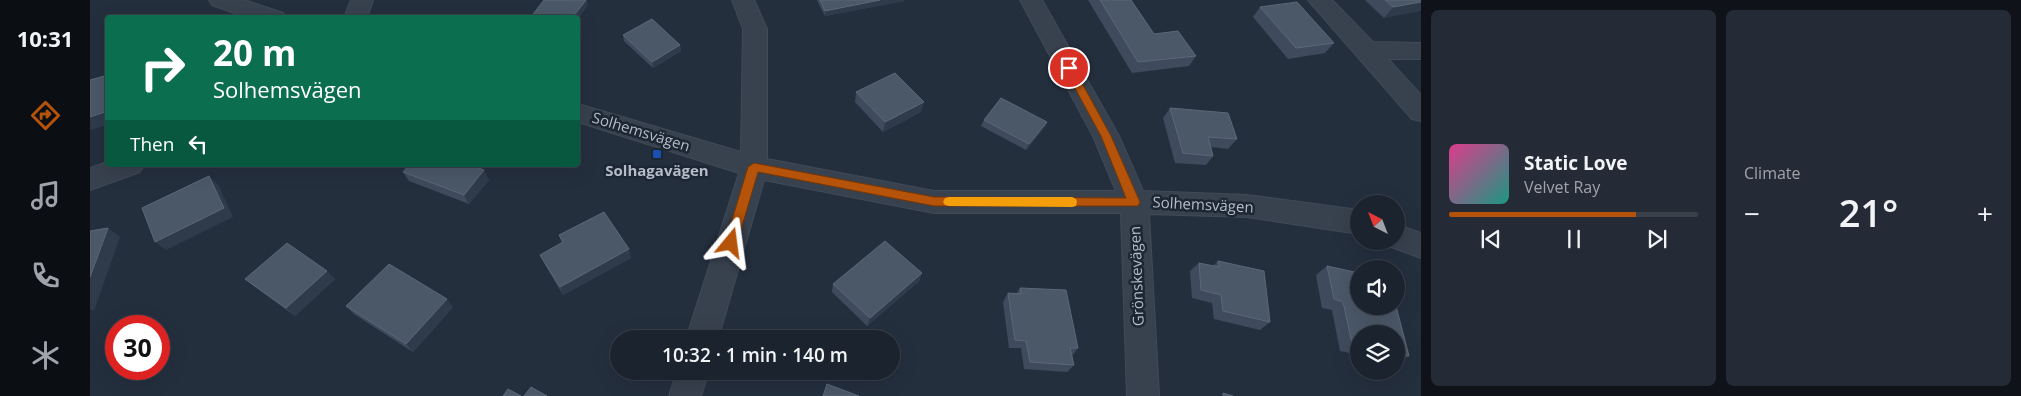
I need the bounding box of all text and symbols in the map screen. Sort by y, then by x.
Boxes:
text: 10:31 [17,23,73,53]
text: 20 m [213,29,296,76]
icon: right [130,35,195,100]
pin [1048,47,1090,89]
icon: arrive [1055,54,1083,82]
text: Solhemsvägen [213,74,362,104]
icon: directions [28,98,63,133]
street label: Solhemsvägen [590,107,693,155]
icon: left [184,130,212,158]
text: Then [130,131,174,157]
marker: Solhagavägen [651,148,663,160]
text: Static Love [1524,150,1627,176]
place label: Solhagavägen [605,160,709,180]
text: Climate [1744,162,1801,184]
text: Velvet Ray [1524,176,1600,198]
icon: music [28,178,63,213]
text: 21° [1839,186,1898,238]
street label: Solhemsvägen [1152,191,1254,217]
text: − [1744,194,1760,232]
text: + [1977,194,1993,232]
north arrow [1350,195,1405,250]
map controls [1350,195,1405,380]
position arrow [704,216,756,268]
icon: previous [1477,225,1505,253]
icon: pause [1560,225,1588,253]
icon: next [1643,225,1671,253]
street label: Grönskevägen [1124,226,1148,327]
icon: phone [28,258,63,293]
button: sound [1350,260,1405,315]
speed limit sign: 30 [105,315,170,380]
button: layers [1350,325,1405,380]
icon: climate [28,338,63,373]
text: 10:32 · 1 min · 140 m [662,342,848,368]

